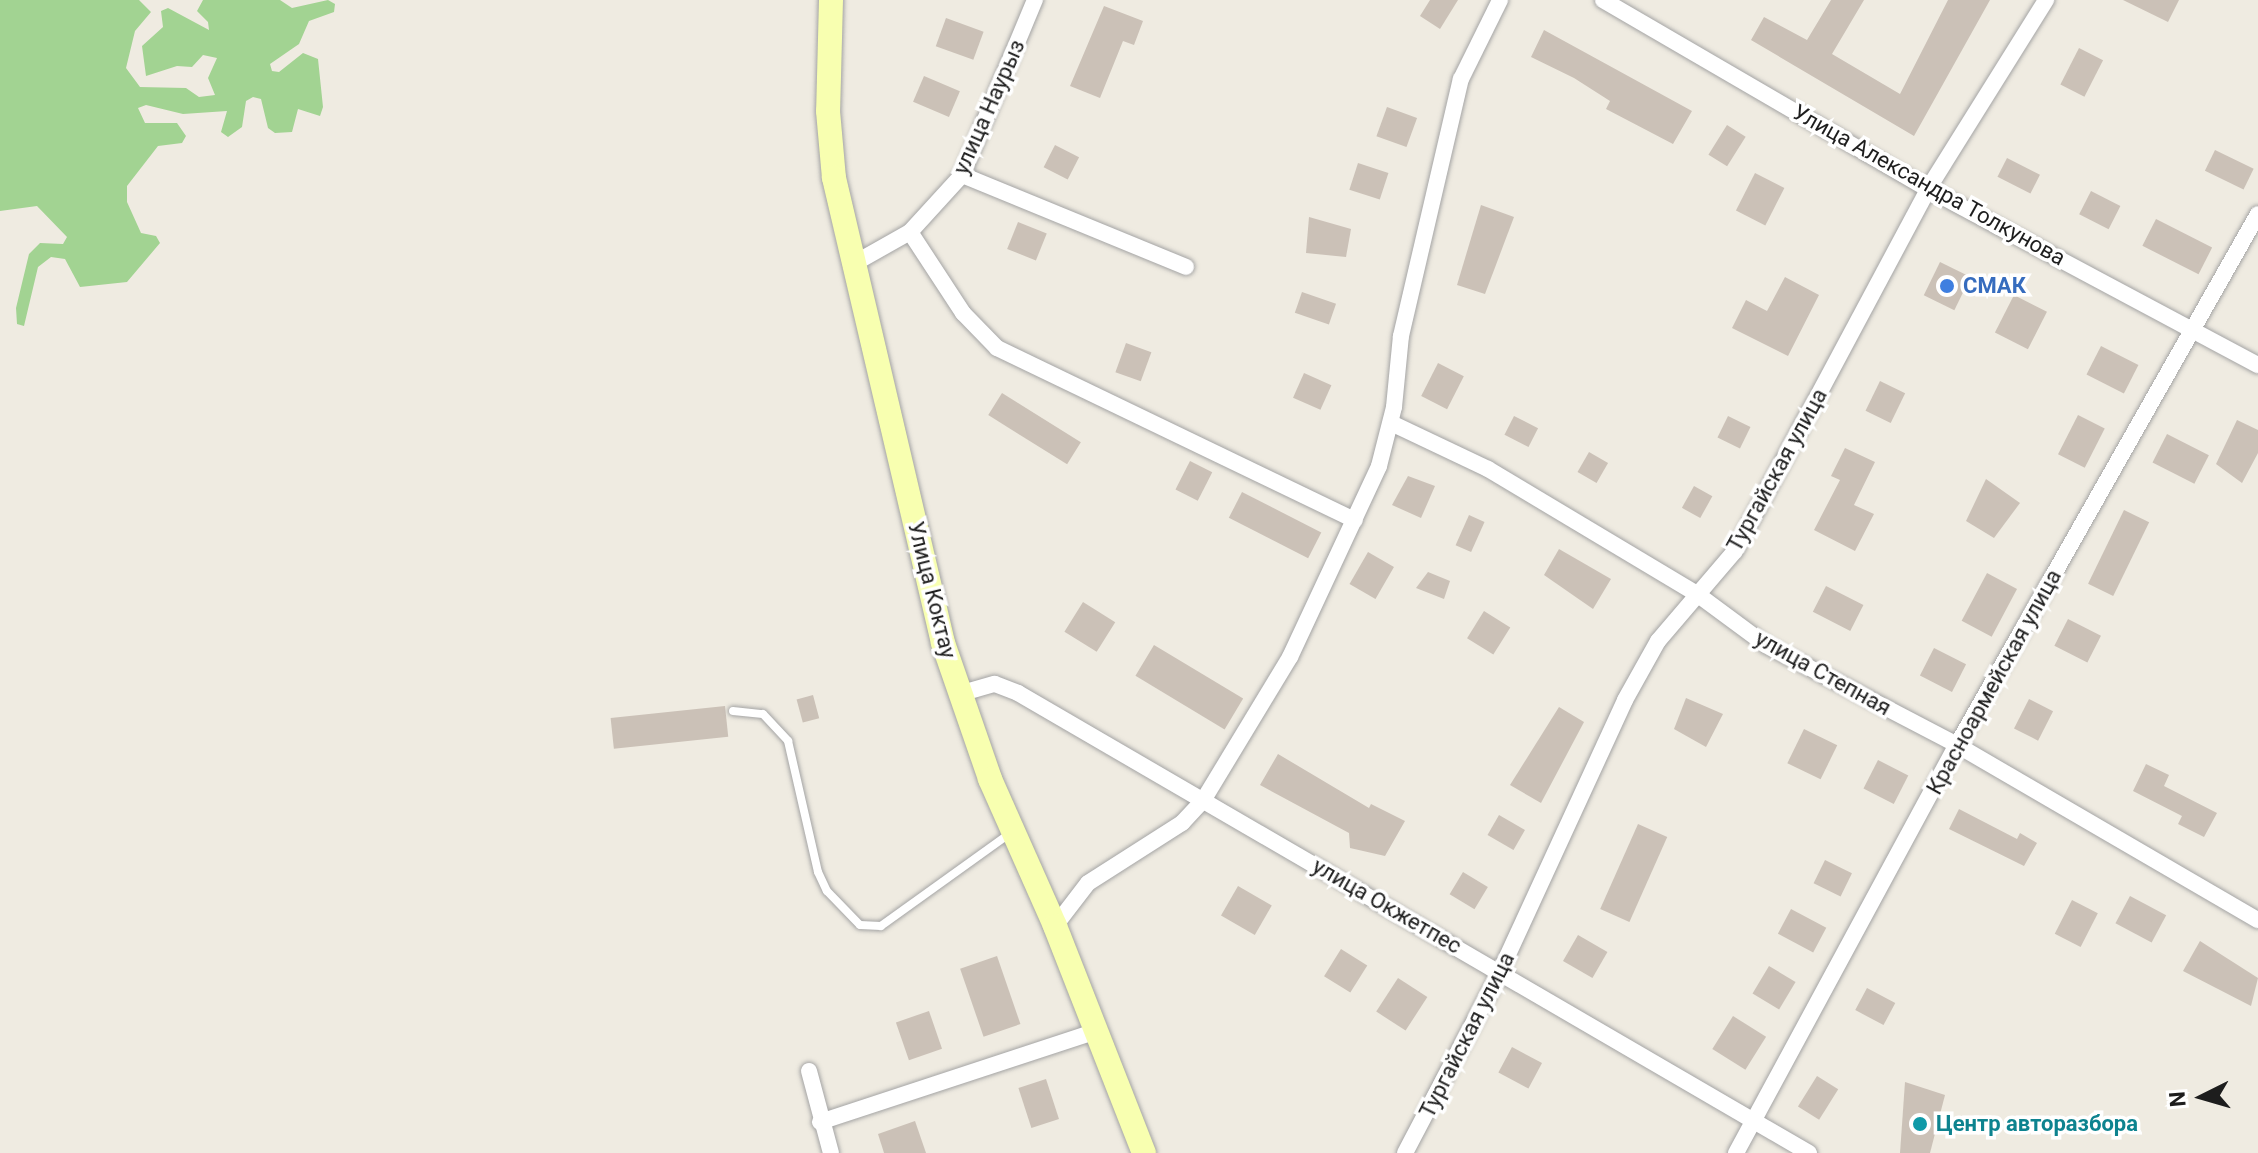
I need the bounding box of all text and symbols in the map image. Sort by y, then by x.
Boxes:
street label: улица Наурыз [948,36,1030,178]
street label: Улица Александра Толкунова [1788,99,2070,271]
place label: СМАК [1963,273,2026,299]
marker: СМАК [1938,277,1956,295]
street label: Тургайская улица [1721,384,1833,556]
street label: Улица Коктау [902,519,962,661]
street label: Красноармейская улица [1921,565,2067,799]
street label: улица Степная [1751,625,1895,721]
street label: улица Окжетпес [1308,853,1466,959]
street label: Тургайская улица [1414,948,1520,1122]
north arrow [2162,1057,2242,1137]
text: N [2164,1090,2191,1108]
place label: Центр авторазбора [1936,1111,2138,1137]
marker: Центр авторазбора [1911,1115,1929,1133]

